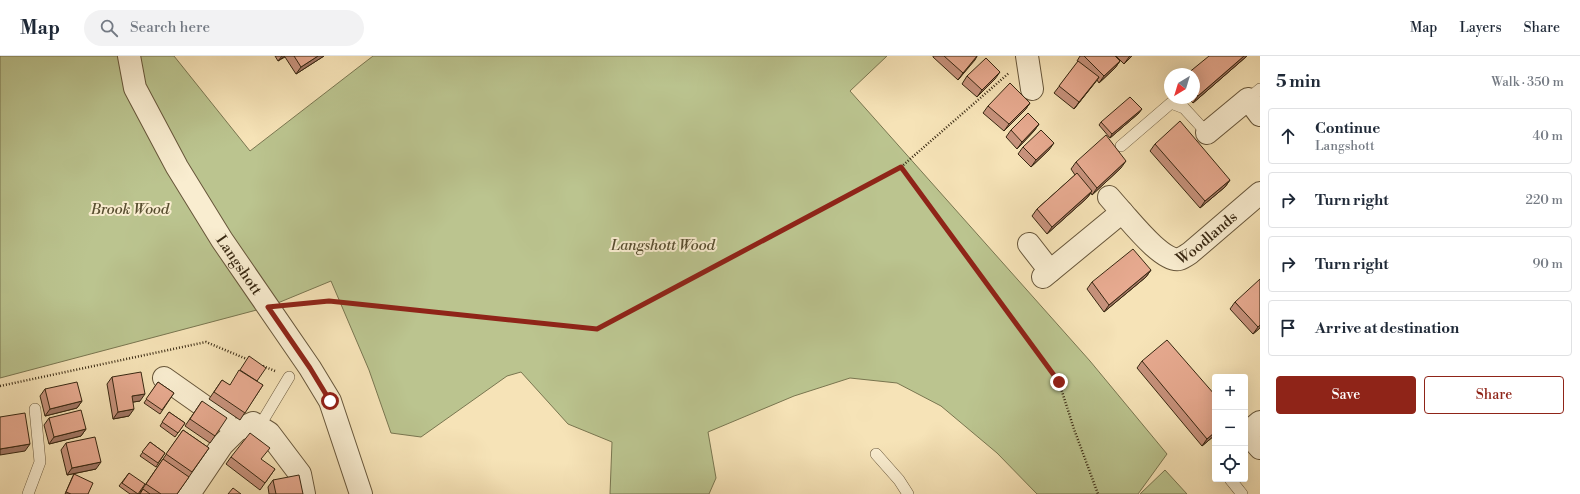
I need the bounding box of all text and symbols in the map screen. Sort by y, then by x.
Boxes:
search box [84,10,364,46]
text: Map [20,16,60,40]
icon: search [98,17,120,39]
text: Search here [130,18,210,37]
text: Map [1410,19,1437,37]
text: Layers [1459,19,1502,37]
text: Share [1524,19,1560,37]
north arrow [1164,68,1200,104]
text: 5 min [1276,71,1321,93]
text: Walk · 350 m [1491,74,1564,90]
text: Continue [1315,119,1380,138]
icon: ahead [1277,125,1299,147]
text: 40 m [1533,128,1563,144]
text: Langshott [1315,138,1375,154]
icon: right [1277,189,1299,211]
text: Turn right [1315,191,1389,210]
text: 220 m [1525,192,1563,208]
park label: Brook Wood [90,200,170,219]
street label: Woodlands [1172,208,1242,270]
street label: Langshott [211,231,266,299]
park label: Langshott Wood [610,236,716,255]
icon: right [1277,253,1299,275]
text: Turn right [1315,255,1389,274]
text: 90 m [1532,256,1563,272]
icon: arrive [1277,317,1299,339]
text: Arrive at destination [1315,319,1459,338]
route end [1050,373,1068,391]
map controls [1212,374,1248,482]
button: + [1212,374,1248,410]
button: Save [1276,376,1416,414]
button: Share [1424,376,1564,414]
route start [321,392,339,410]
button: − [1212,410,1248,446]
button: locate [1212,446,1248,482]

